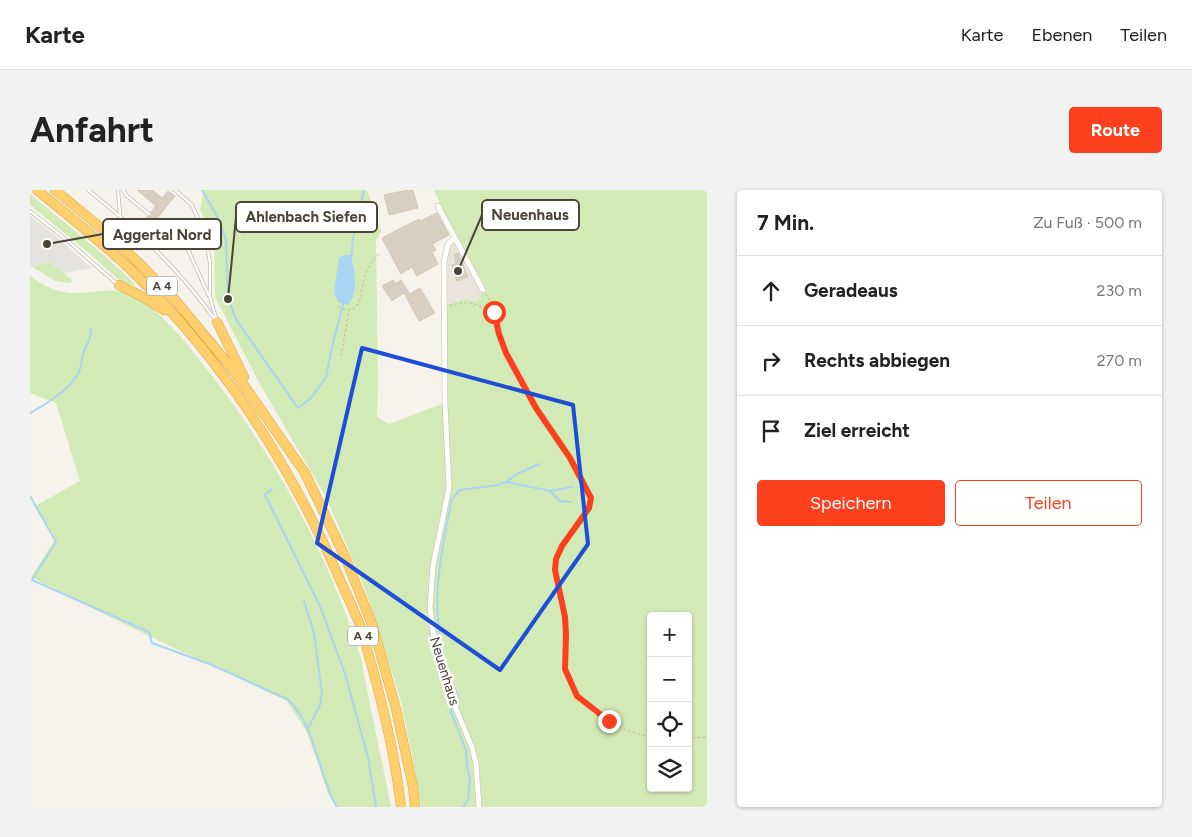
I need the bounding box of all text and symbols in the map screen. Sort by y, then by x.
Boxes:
text: Karte [25,20,85,49]
text: Karte [961,24,1003,46]
text: Ebenen [1031,24,1092,46]
text: Teilen [1120,24,1167,46]
button: Route [1069,107,1162,153]
text: Anfahrt [30,109,154,151]
callout: Neuenhaus [482,200,579,230]
callout: Ahlenbach Siefen [236,202,377,232]
text: Neuenhaus [491,206,569,224]
text: Ahlenbach Siefen [246,208,366,226]
text: 7 Min. [757,210,814,235]
text: Zu Fuß · 500 m [1033,213,1142,232]
callout: Aggertal Nord [103,219,221,249]
text: Aggertal Nord [113,226,211,244]
road number: A 4 [147,276,177,295]
icon: ahead [757,277,785,305]
text: Geradeaus [804,279,898,302]
text: 230 m [1097,281,1142,300]
route start [483,301,506,324]
icon: right [757,347,785,375]
text: Rechts abbiegen [804,349,950,372]
text: 270 m [1097,351,1142,370]
icon: arrive [757,417,785,445]
text: Ziel erreicht [804,419,910,442]
button: Speichern [757,480,945,526]
button: Teilen [955,480,1142,526]
map controls [647,612,692,792]
button: + [647,612,692,657]
road number: A 4 [348,626,378,646]
street label: Neuenhaus [426,635,463,708]
button: − [647,657,692,702]
button: locate [647,702,692,747]
route end [598,710,621,733]
button: layers [647,747,692,792]

